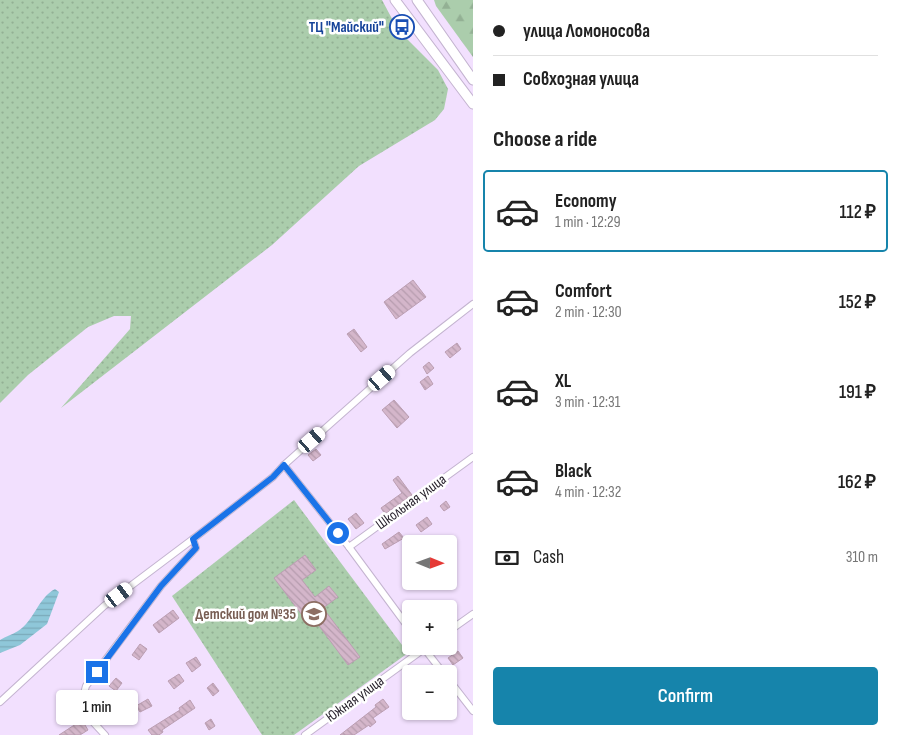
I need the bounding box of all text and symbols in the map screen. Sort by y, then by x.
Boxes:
bus stop icon: ТЦ "Майский" [389,14,415,40]
place label: ТЦ "Майский" [309,18,384,37]
text: улица Ломоносова [523,20,650,43]
text: Совхозная улица [523,68,639,91]
text: Choose a ride [493,126,597,153]
icon: car [495,189,540,234]
text: Economy [555,190,617,213]
text: 112 ₽ [839,201,876,224]
text: 1 min · 12:29 [555,213,621,232]
icon: car [495,279,540,324]
text: Comfort [555,280,612,303]
text: 152 ₽ [839,291,876,314]
text: 2 min · 12:30 [555,303,622,322]
car [365,362,398,394]
icon: car [495,369,540,414]
text: XL [555,370,571,393]
text: 191 ₽ [839,381,876,404]
text: 3 min · 12:31 [555,393,620,412]
car [295,424,328,456]
icon: car [495,459,540,504]
text: Black [555,460,592,483]
street label: Школьная улица [372,470,450,534]
text: 162 ₽ [838,471,876,494]
text: 4 min · 12:32 [555,483,621,502]
route start [327,522,349,544]
north arrow [402,535,458,590]
map controls [402,535,457,720]
icon: cash [493,544,521,572]
text: Cash [533,546,564,569]
text: 310 m [846,548,878,567]
car [102,580,135,610]
button: + [402,600,457,655]
school or university icon: Детский дом №35 [301,601,327,627]
place label: Детский дом №35 [195,605,296,624]
route end [86,661,108,683]
button: − [402,665,457,720]
button: Confirm [493,667,878,725]
street label: Южная улица [322,671,388,727]
callout: 1 min [56,690,138,724]
text: 1 min [82,698,112,717]

